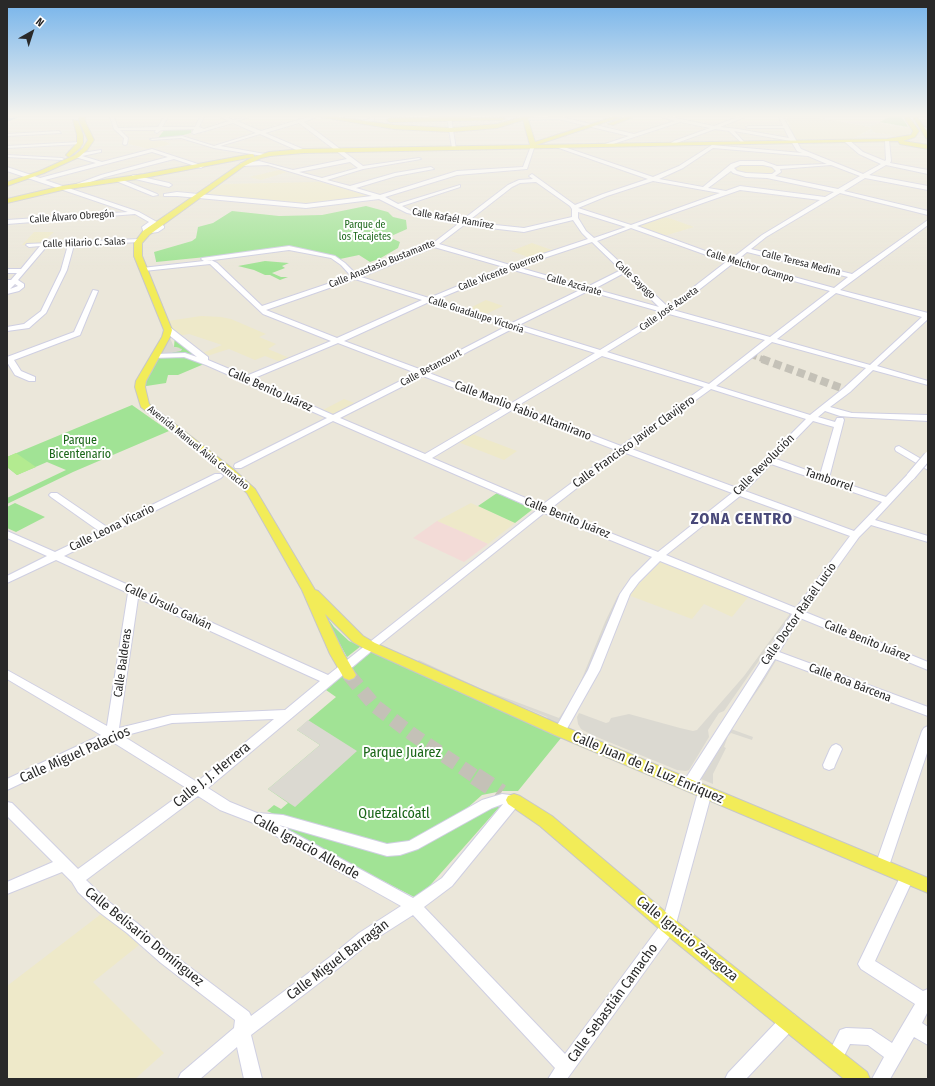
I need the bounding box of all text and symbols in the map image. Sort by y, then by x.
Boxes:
north arrow [12,12,52,52]
text: N [33,15,47,29]
street label: Calle Rafaél Ramírez [411,206,495,232]
street label: Calle Álvaro Obregón [29,208,115,226]
park label: Parque de los Tecajetes [339,219,391,242]
street label: Calle Hilario C. Salas [42,236,126,250]
street label: Calle Anastasio Bustamante [327,237,437,291]
street label: Calle Melchor Ocampo [705,247,795,285]
street label: Calle Teresa Medina [760,247,842,279]
street label: Calle Vicente Guerrero [457,250,545,294]
street label: Calle Sayago [612,258,658,302]
street label: Calle Azcárate [545,271,603,299]
street label: Calle José Azueta [637,284,701,334]
street label: Calle Guadalupe Victoria [427,294,525,336]
street label: Calle Betancourt [398,347,464,389]
street label: Calle Benito Juárez [225,365,315,415]
street label: Calle Manlio Fabio Altamirano [452,378,594,444]
street label: Calle Francisco Javier Clavijero [570,393,698,491]
street label: Avenida Manuel Ávila Camacho [145,403,251,493]
street label: Calle Revolución [730,431,798,499]
park label: Parque Bicentenario [49,434,111,462]
street label: Tamborrel [803,465,855,495]
street label: Calle Benito Juárez [522,494,612,542]
street label: Calle Leona Vicario [67,501,157,555]
district label: ZONA CENTRO [691,510,793,530]
street label: Calle Doctor Rafaél Lucio [758,560,840,668]
street label: Calle Úrsulo Galván [122,580,214,634]
street label: Calle Benito Juárez [822,617,912,665]
street label: Calle Balderas [111,628,135,698]
street label: Calle Roa Bárcena [807,661,893,705]
street label: Calle Miguel Palacios [17,723,133,787]
street label: Calle Juan de la Luz Enríquez [570,728,726,808]
street label: Calle J. J. Herrera [170,739,254,811]
park label: Parque Juárez [363,745,441,761]
park label: Quetzalcóatl [358,806,430,822]
street label: Calle Ignacio Allende [250,811,362,883]
street label: Calle Belisario Domínguez [81,884,207,990]
street label: Calle Ignacio Zaragoza [633,893,741,985]
street label: Calle Miguel Barragán [284,916,392,1004]
street label: Calle Sebastián Camacho [564,940,662,1066]

